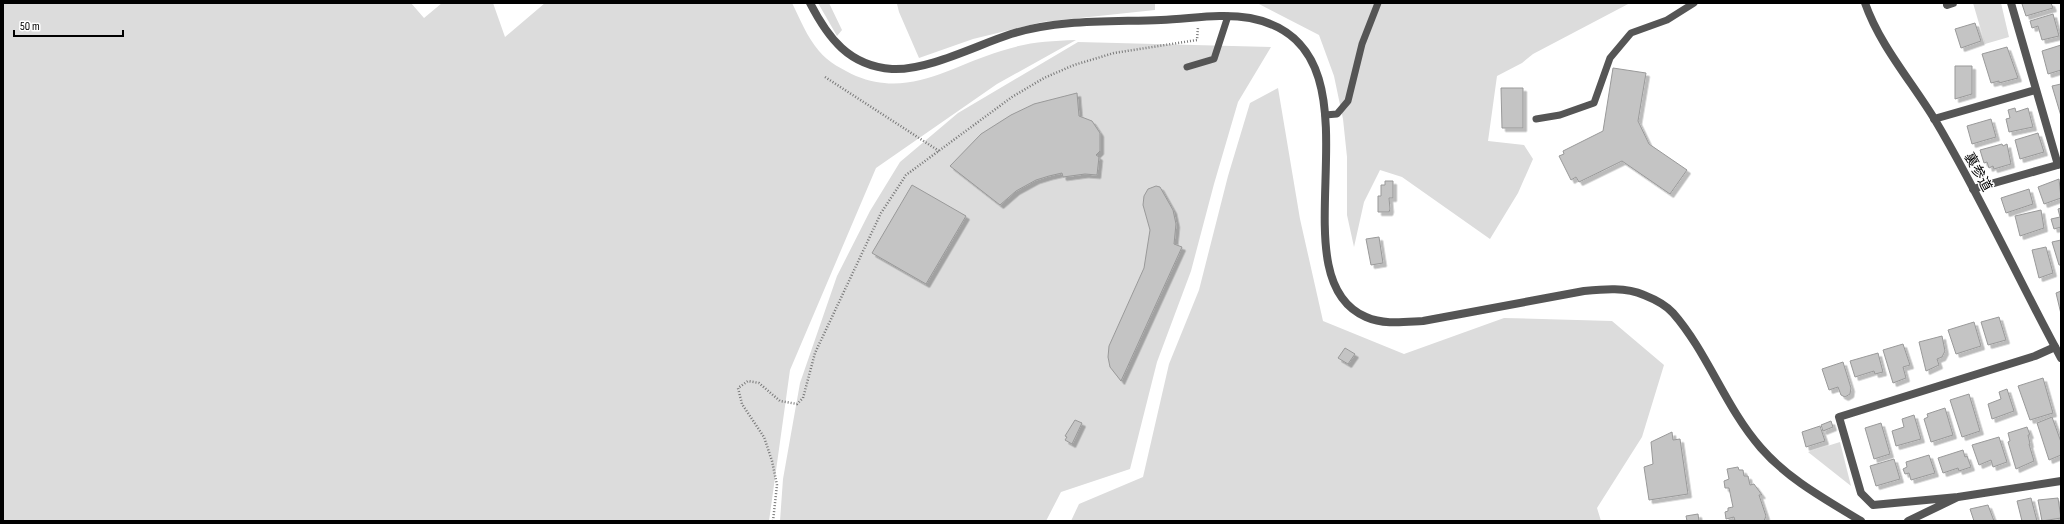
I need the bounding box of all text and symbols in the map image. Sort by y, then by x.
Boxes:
scale bar [14,12,123,38]
text: 50 m [20,19,40,34]
street label: 裏参道 [1960,150,1996,194]

